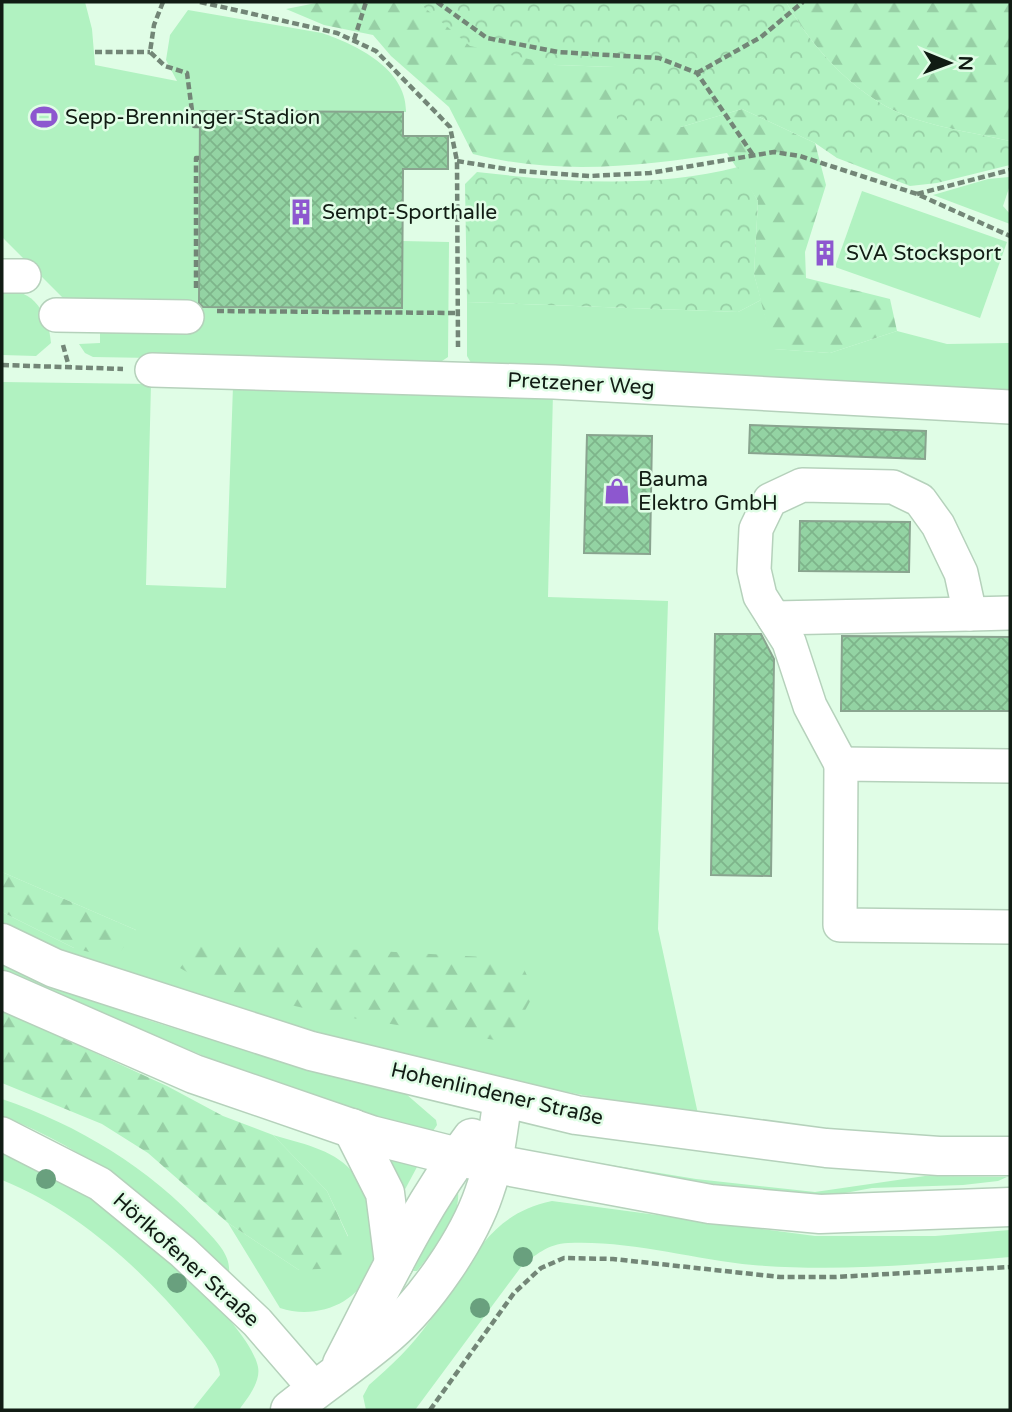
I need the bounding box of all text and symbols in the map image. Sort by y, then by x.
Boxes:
north arrow [914,28,984,98]
text: N [954,55,976,71]
sports icon: Sepp-Brenninger-Stadion [29,102,59,132]
place label: Sepp-Brenninger-Stadion [65,105,320,130]
building icon: Sempt-Sporthalle [286,197,316,227]
place label: Sempt-Sporthalle [322,200,497,225]
building icon: SVA Stocksport [810,238,840,268]
place label: SVA Stocksport [846,241,1001,266]
street label: Pretzener Weg [507,368,655,400]
place label: Bauma Elektro GmbH [638,467,778,516]
shop icon: Bauma Elektro GmbH [602,476,632,506]
street label: Hohenlindener Straße [388,1057,606,1131]
street label: Hörlkofener Straße [108,1188,264,1332]

